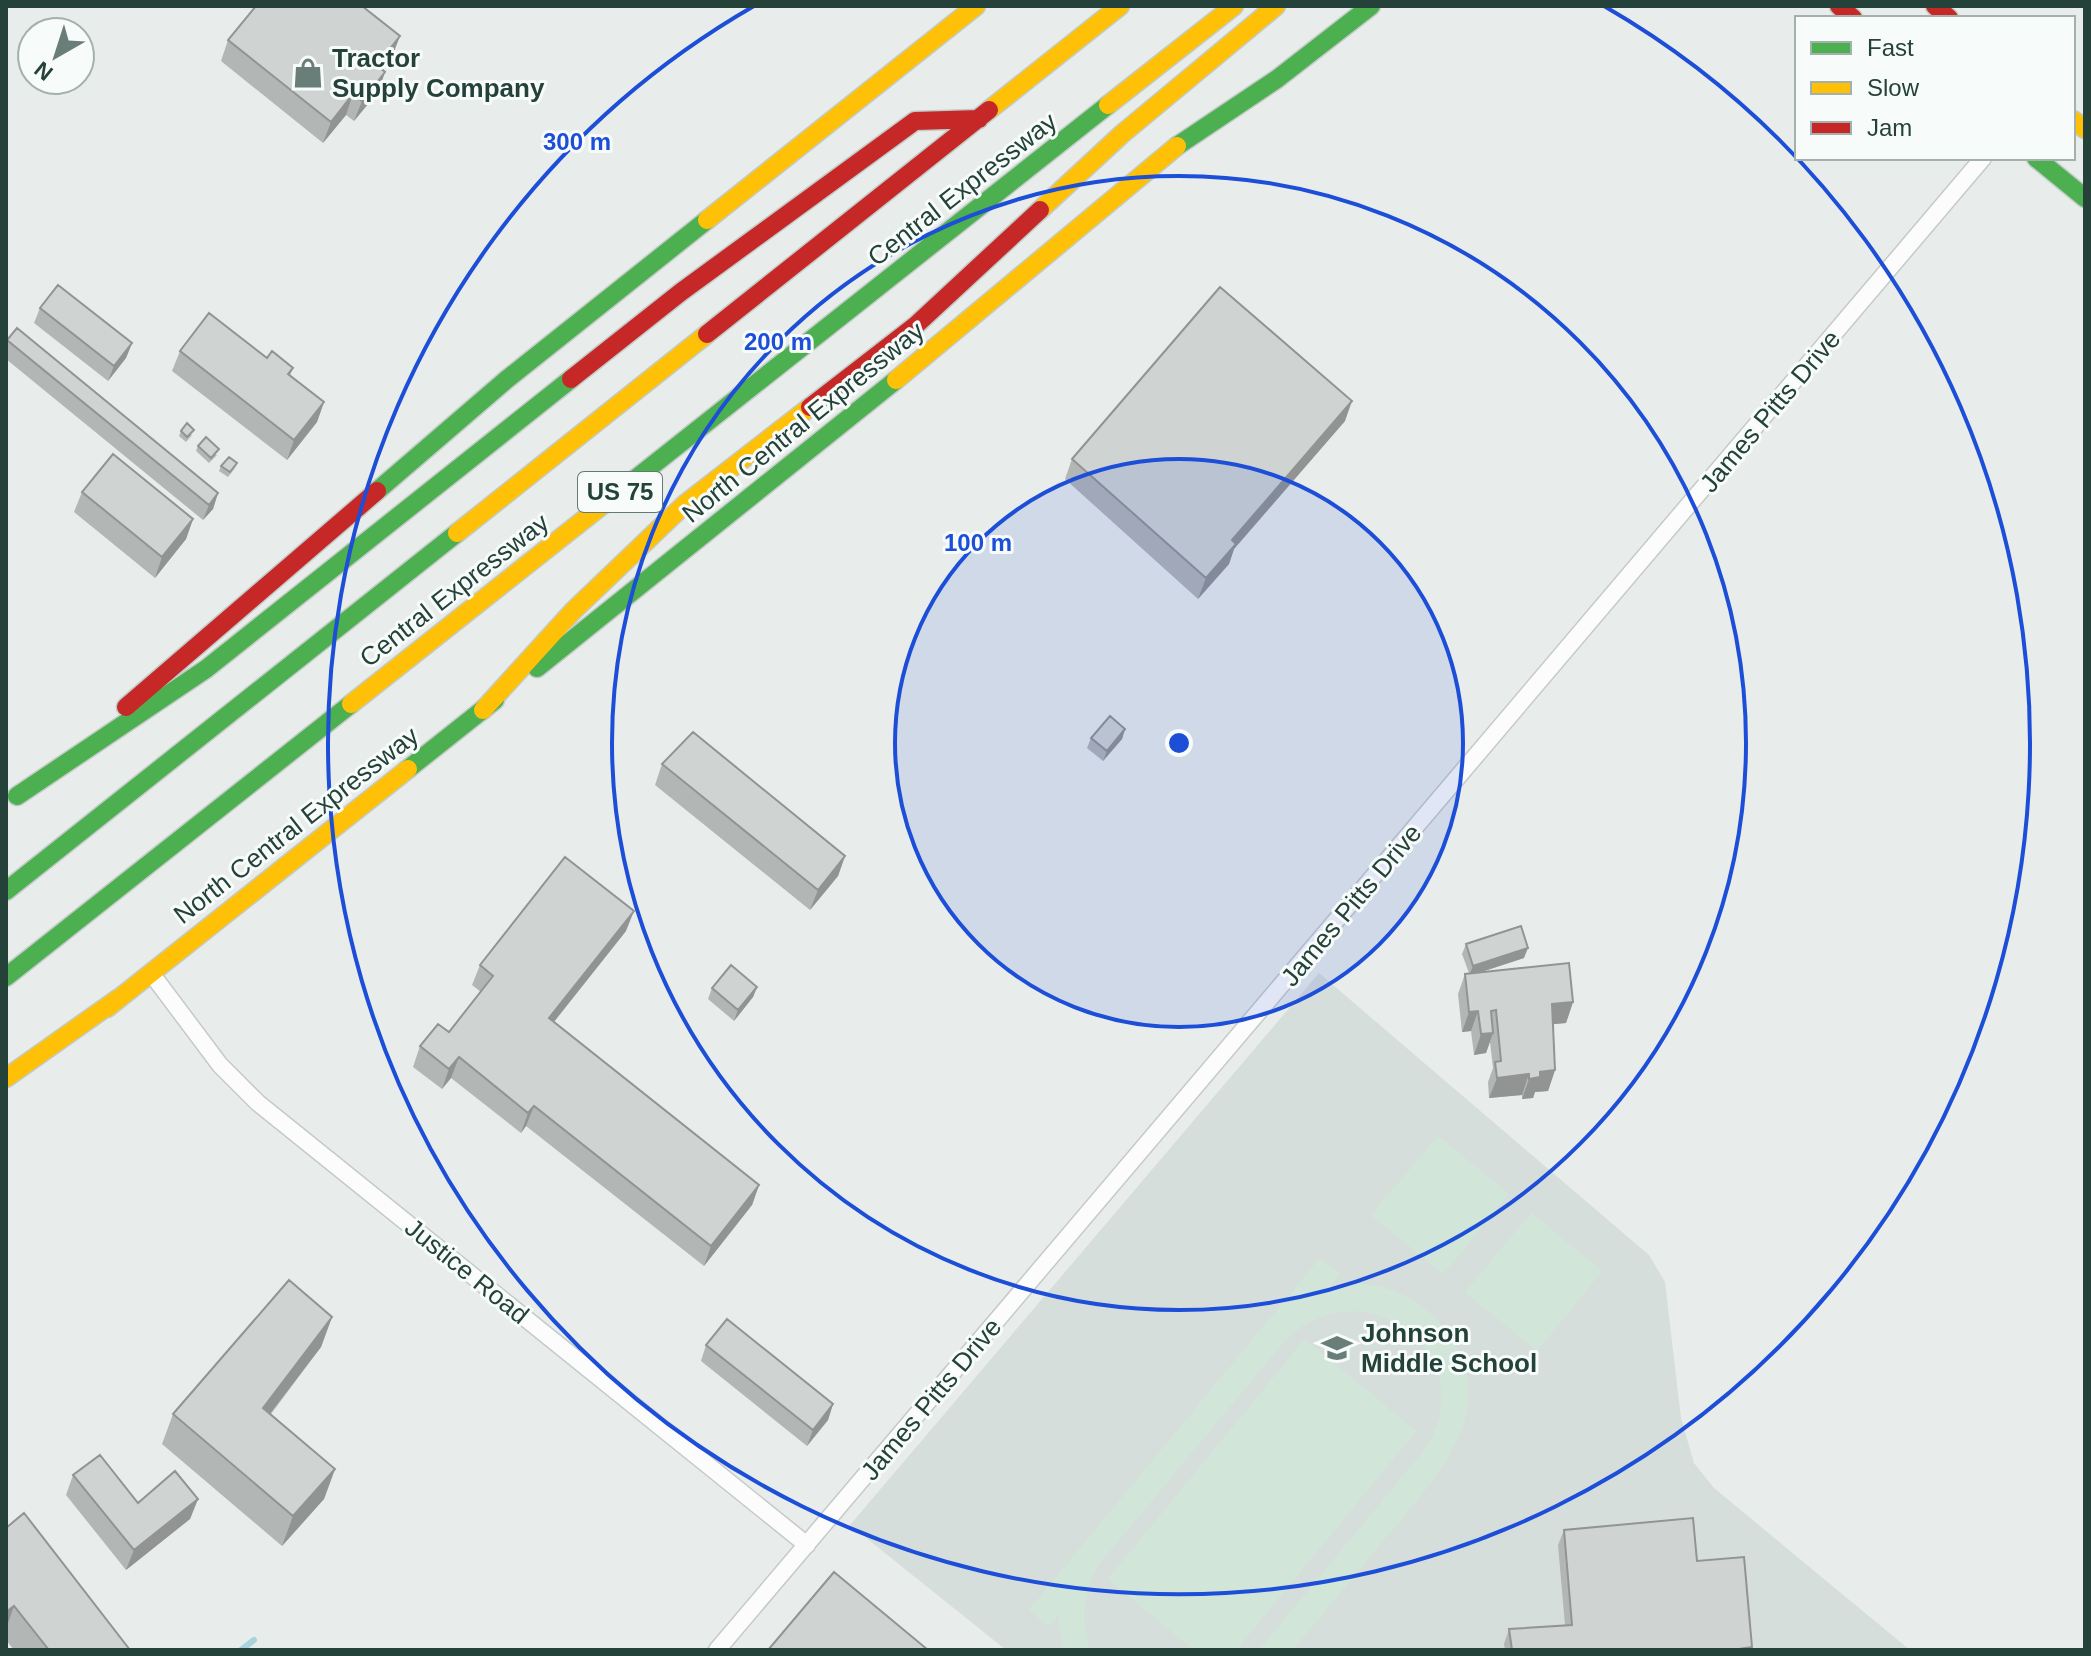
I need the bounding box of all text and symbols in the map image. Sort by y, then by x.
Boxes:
north arrow [16,16,96,96]
legend [1795,16,2075,160]
text: Fast [1867,34,1914,61]
place label: Tractor Supply Company [332,43,545,103]
text: N [30,56,58,86]
shop icon: Tractor Supply Company [291,56,325,90]
text: Slow [1867,74,1920,101]
street label: Central Expressway [862,106,1062,272]
text: Jam [1867,114,1912,141]
text: 300 m [543,128,611,155]
street label: North Central Expressway [676,315,930,529]
street label: James Pitts Drive [1694,324,1846,498]
text: 200 m [744,328,812,355]
road number: US 75 [578,472,662,512]
street label: Central Expressway [354,507,554,673]
text: 100 m [944,529,1012,556]
street label: North Central Expressway [168,720,424,930]
centre of rings [1165,729,1193,757]
street label: James Pitts Drive [1275,818,1427,992]
street label: Justice Road [399,1212,535,1330]
street label: James Pitts Drive [855,1312,1007,1486]
place label: Johnson Middle School [1361,1318,1537,1378]
school or university icon: Johnson Middle School [1320,1331,1354,1365]

